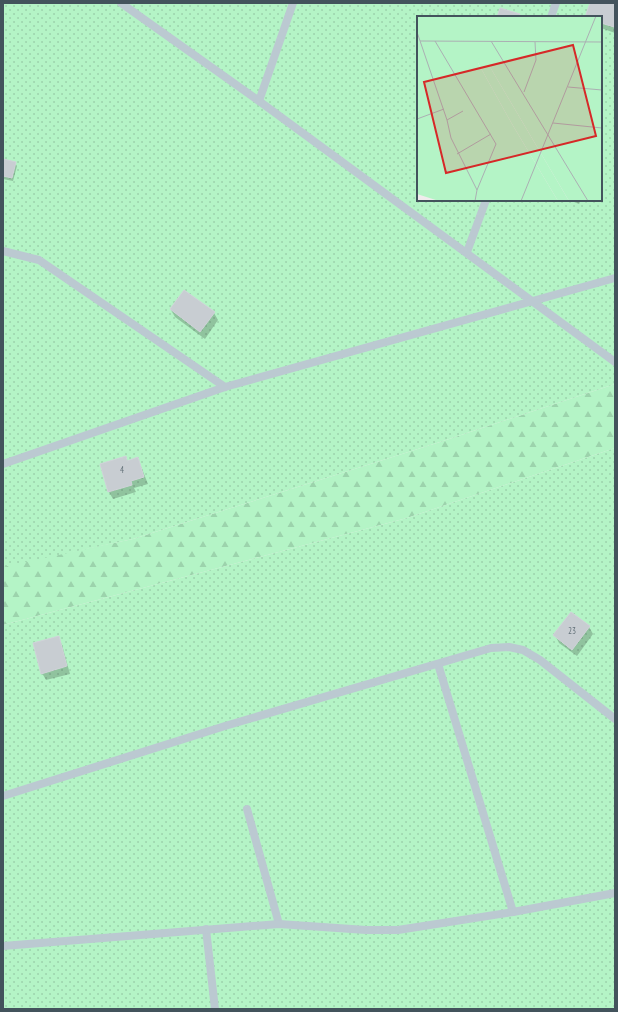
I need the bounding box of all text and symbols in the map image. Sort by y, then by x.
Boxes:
inset map [417,16,602,201]
house number: 4 [120,464,124,475]
house number: 23 [568,625,576,636]

